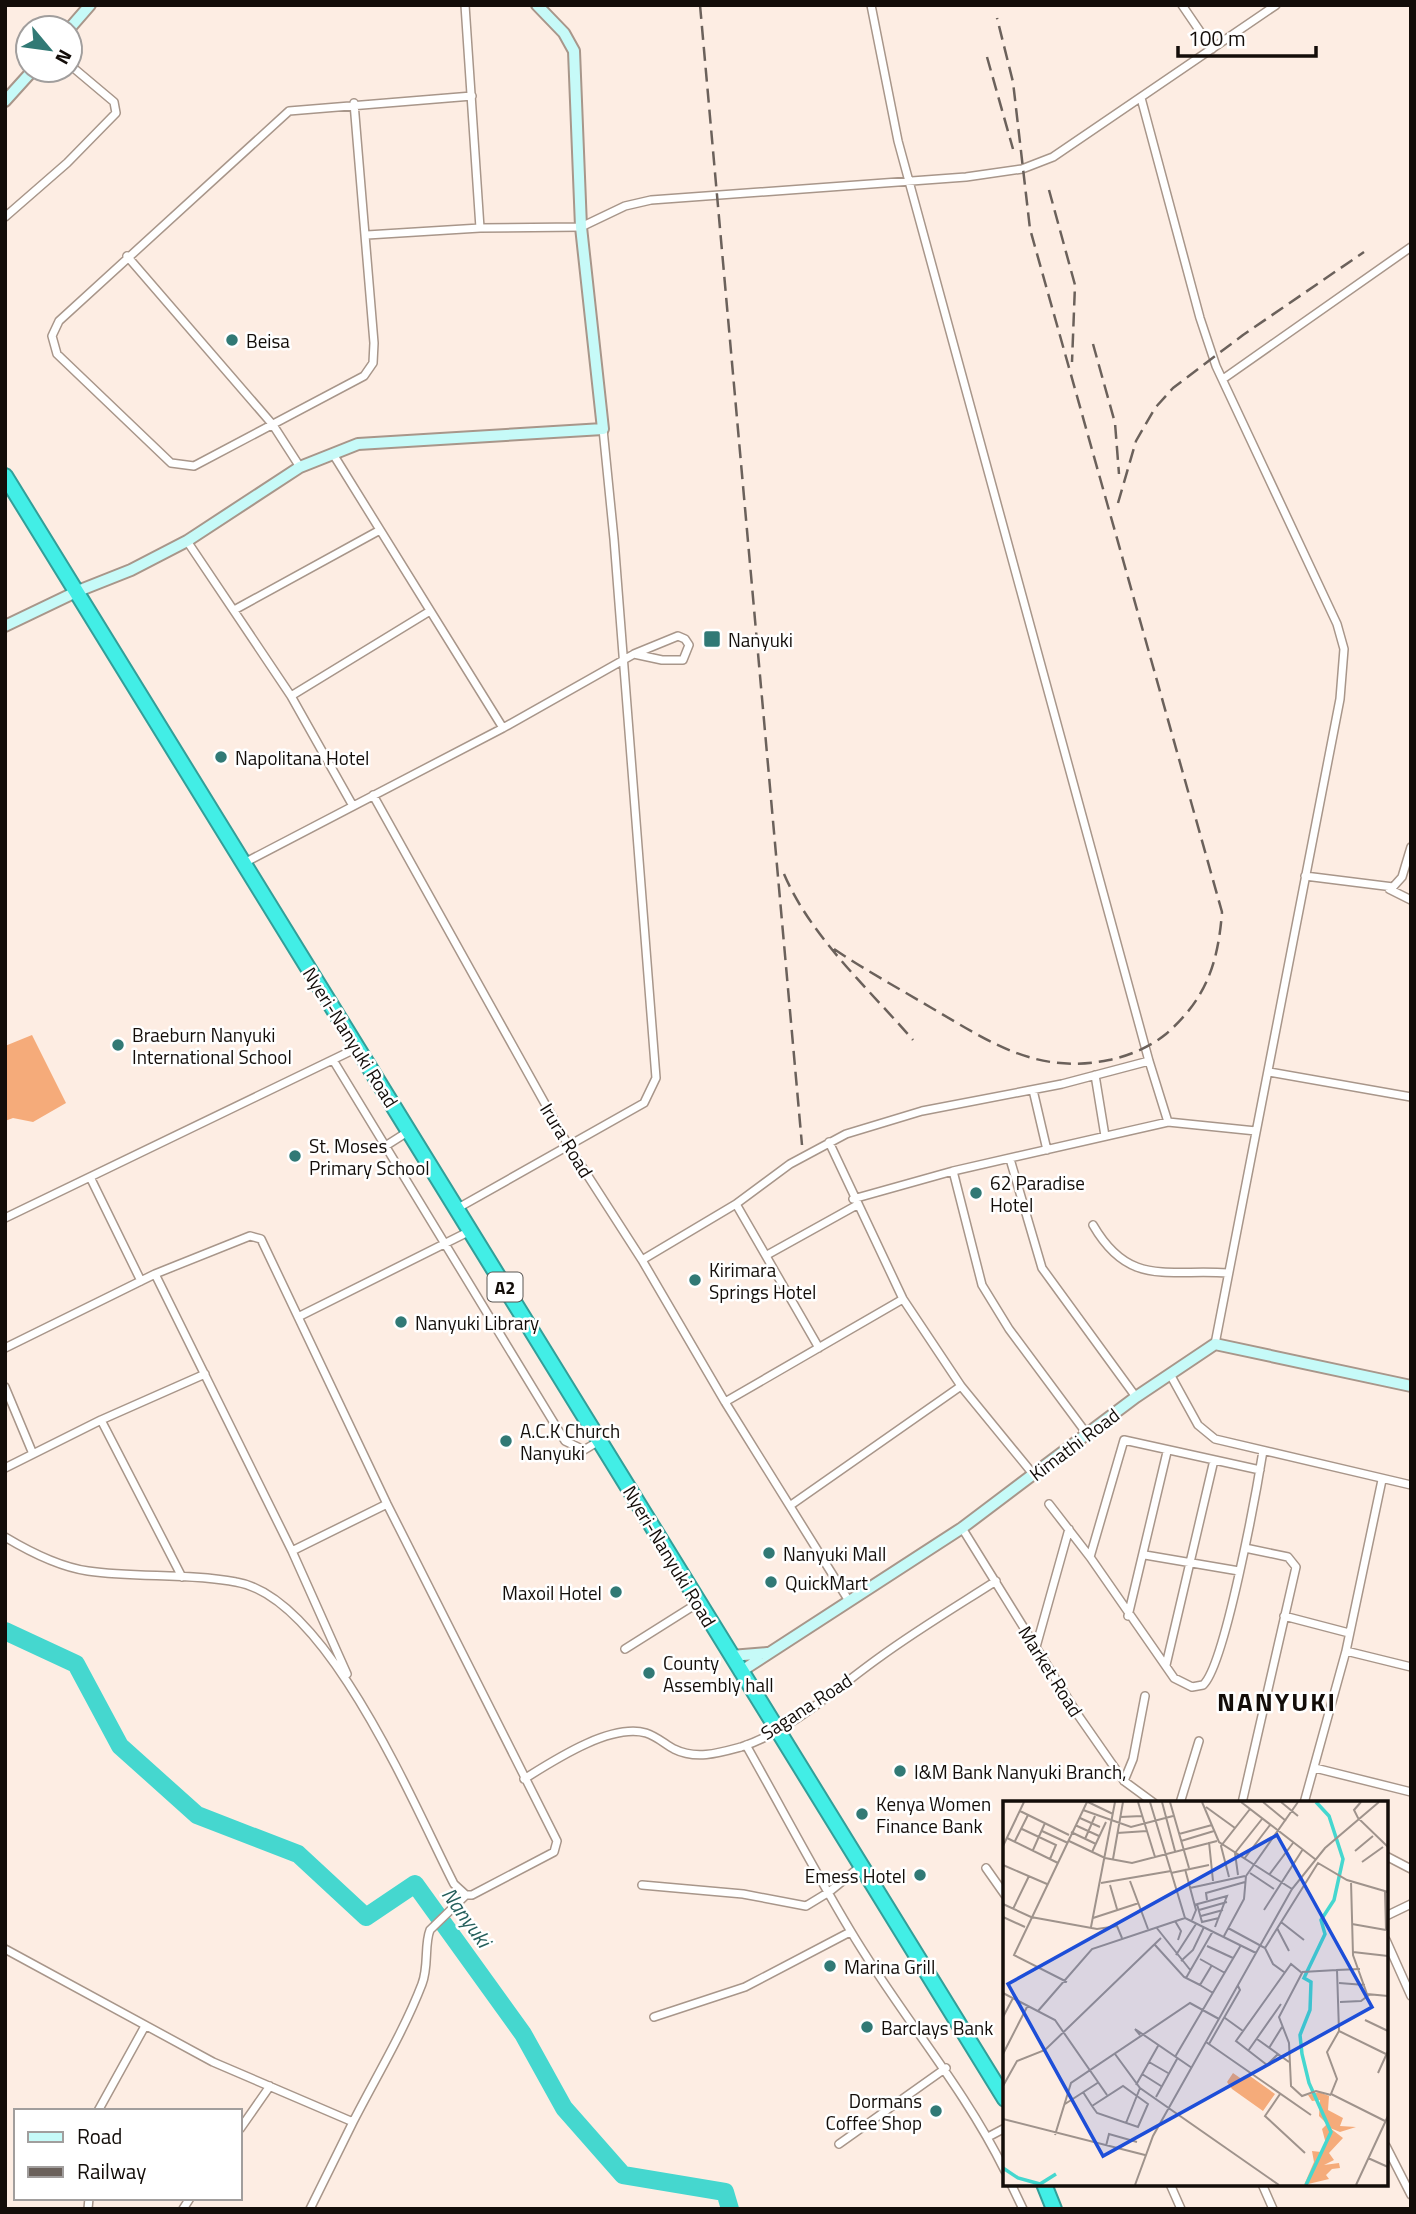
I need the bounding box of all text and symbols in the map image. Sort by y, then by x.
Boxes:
north arrow [14,14,84,84]
scale bar [1178,14,1316,58]
text: 100 m [1188,22,1245,54]
text: N [48,45,80,70]
place label: Beisa [246,326,290,355]
marker: Beisa [224,332,240,348]
place label: Nanyuki [728,625,793,654]
marker: Nanyuki [702,629,722,649]
place label: Napolitana Hotel [235,743,369,772]
marker: Napolitana Hotel [213,749,229,765]
street label: Nyeri-Nanyuki Road [296,961,406,1113]
place label: Braeburn Nanyuki International School [132,1020,292,1071]
marker: Braeburn Nanyuki International School [110,1037,126,1053]
street label: Irura Road [533,1097,601,1183]
place label: St. Moses Primary School [309,1131,430,1182]
marker: St. Moses Primary School [287,1148,303,1164]
place label: 62 Paradise Hotel [990,1168,1085,1219]
marker: 62 Paradise Hotel [968,1185,984,1201]
place label: Kirimara Springs Hotel [709,1255,816,1306]
road number: A2 [488,1272,522,1302]
marker: Kirimara Springs Hotel [687,1272,703,1288]
place label: Nanyuki Library [415,1308,539,1337]
marker: Nanyuki Library [393,1314,409,1330]
street label: Kimathi Road [1023,1400,1125,1488]
place label: A.C.K Church Nanyuki [520,1416,620,1467]
marker: A.C.K Church Nanyuki [498,1433,514,1449]
street label: Nyeri-Nanyuki Road [616,1480,724,1632]
place label: Nanyuki Mall [783,1539,886,1568]
marker: Nanyuki Mall [761,1545,777,1561]
place label: QuickMart [785,1568,868,1597]
marker: QuickMart [763,1574,779,1590]
place label: Maxoil Hotel [502,1578,602,1607]
marker: Maxoil Hotel [608,1584,624,1600]
street label: Market Road [1012,1620,1090,1722]
place label: County Assembly hall [663,1648,774,1699]
marker: County Assembly hall [641,1665,657,1681]
street label: Sagana Road [754,1665,858,1747]
district label: NANYUKI [1217,1682,1337,1721]
place label: I&M Bank Nanyuki Branch, [914,1757,1126,1786]
marker: I&M Bank Nanyuki Branch, [892,1763,908,1779]
place label: Kenya Women Finance Bank [876,1789,991,1840]
inset map [1003,1801,1388,2186]
marker: Kenya Women Finance Bank [854,1806,870,1822]
place label: Emess Hotel [805,1861,906,1890]
marker: Emess Hotel [912,1867,928,1883]
water label: Nanyuki [434,1880,501,1956]
place label: Marina Grill [844,1952,935,1981]
marker: Marina Grill [822,1958,838,1974]
place label: Barclays Bank [881,2013,993,2042]
marker: Barclays Bank [859,2019,875,2035]
place label: Dormans Coffee Shop [825,2086,922,2137]
marker: Dormans Coffee Shop [928,2103,944,2119]
legend [14,2109,242,2200]
text: Road [77,2120,122,2152]
text: Railway [77,2155,146,2187]

